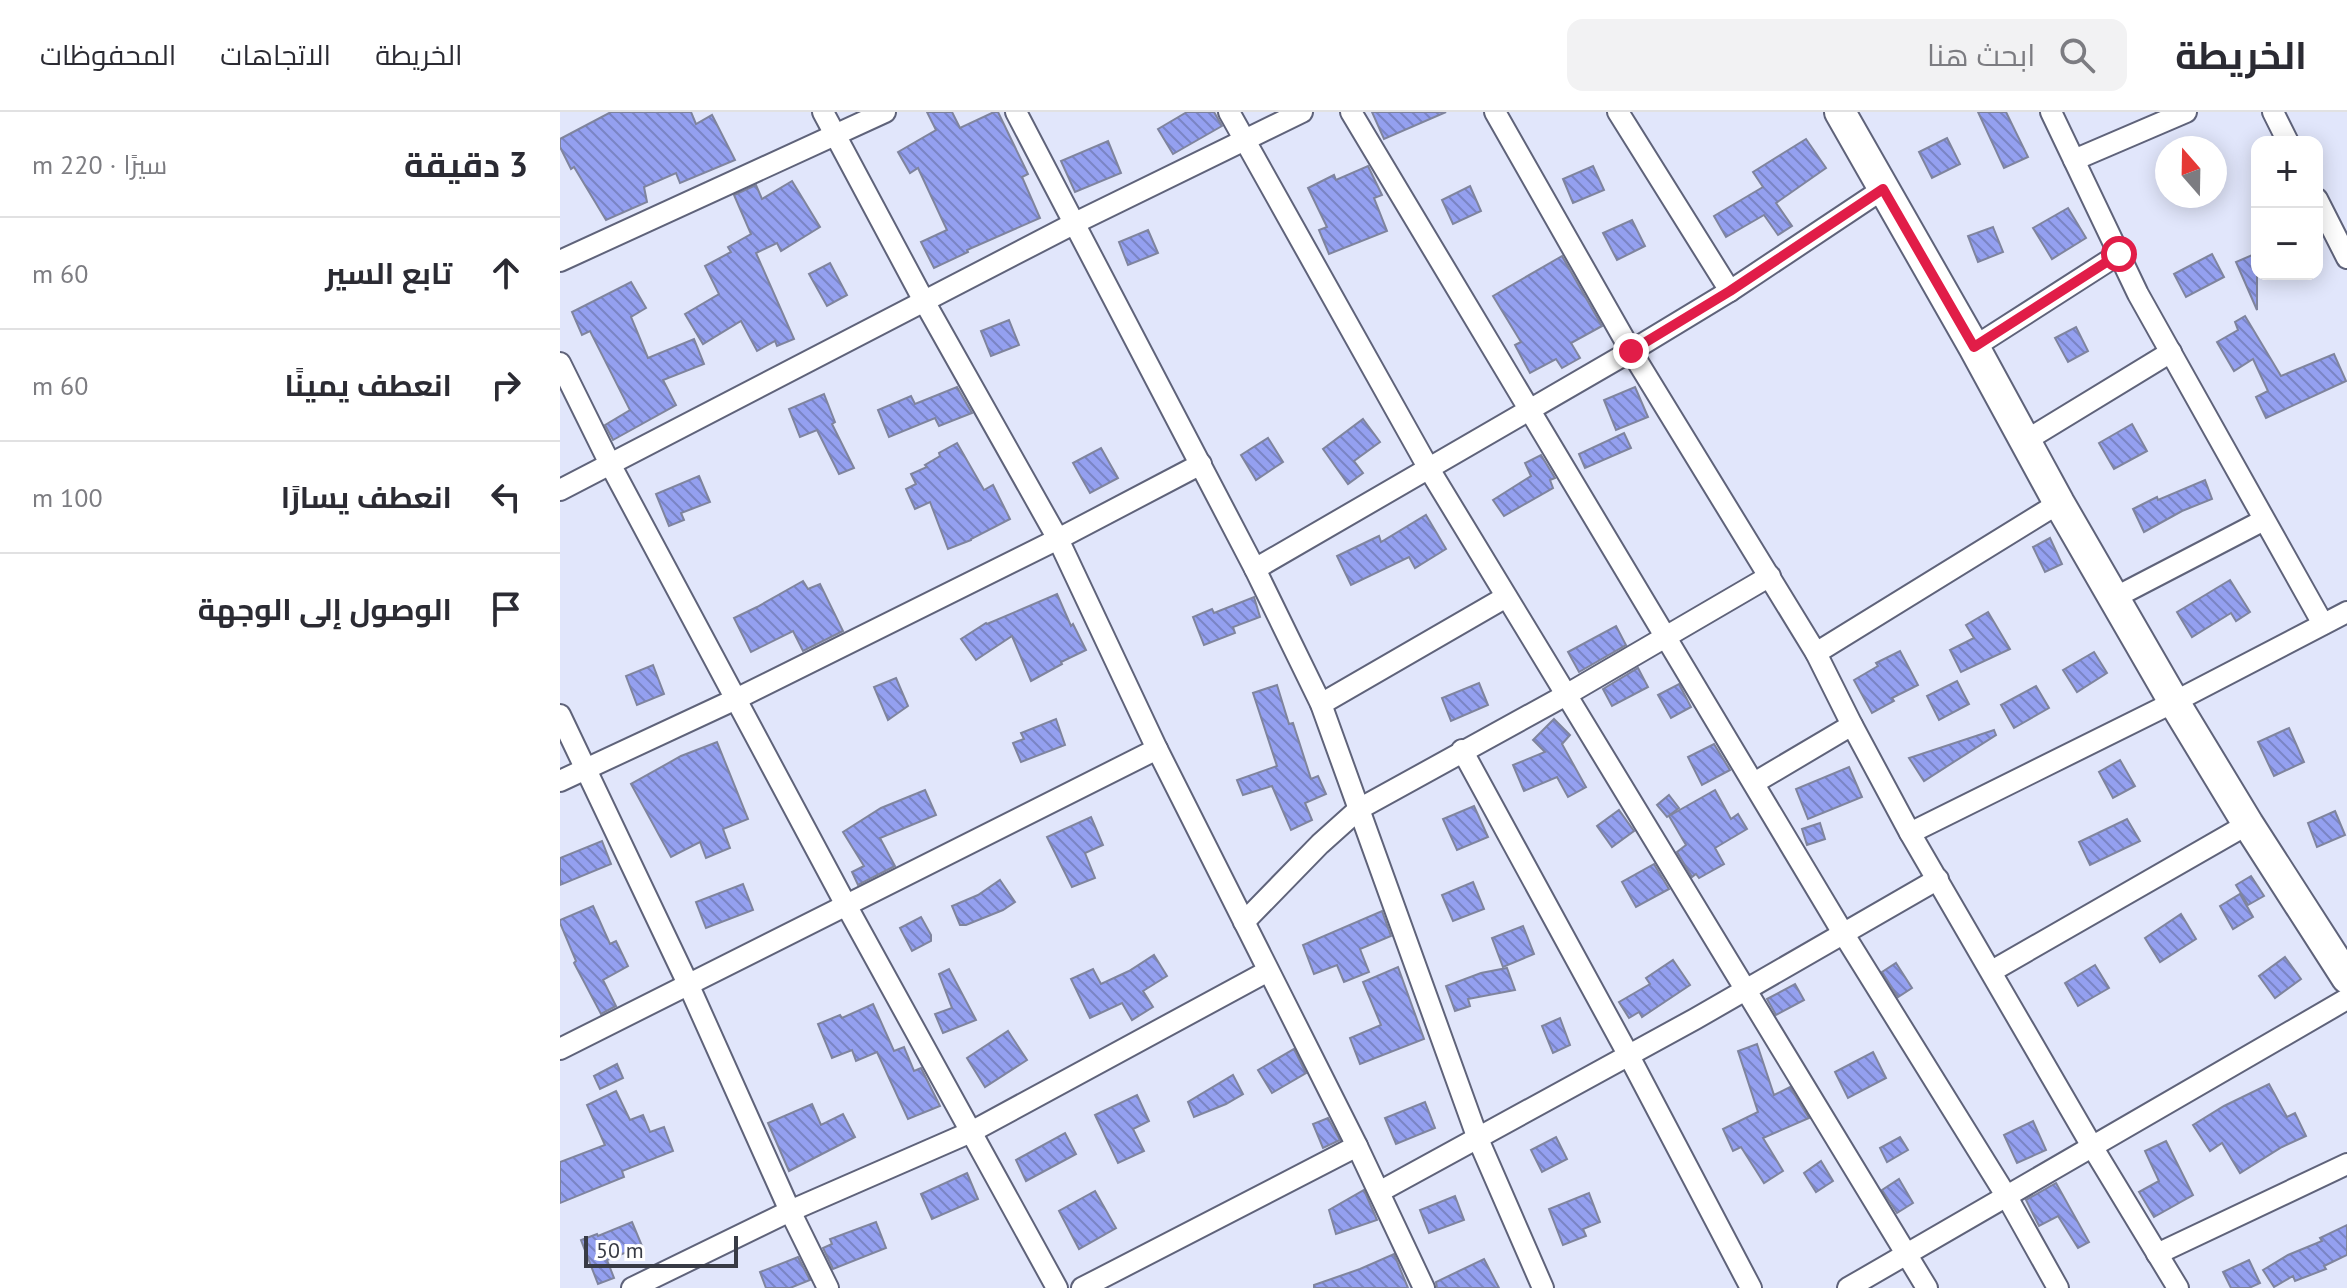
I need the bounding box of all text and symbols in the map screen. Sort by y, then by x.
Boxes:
search box [1567,19,2127,91]
text: الخريطة [2175,30,2307,79]
icon: search [2055,33,2099,77]
text: ابحث هنا [1927,35,2035,74]
text: المحفوظات [40,36,176,73]
text: الاتجاهات [220,36,331,73]
text: الخريطة [375,36,463,73]
north arrow [2155,136,2227,208]
map controls [2251,136,2323,280]
button: + [2251,136,2323,208]
text: 3 دقيقة [404,142,528,186]
text: سيرًا · 220 m [32,148,167,181]
button: − [2251,208,2323,280]
route start [2101,236,2137,272]
icon: ahead [484,251,528,295]
text: تابع السير [325,253,452,292]
text: 60 m [32,257,88,290]
route end [1613,333,1649,369]
icon: right [484,363,528,407]
text: انعطف يمينًا [284,365,452,404]
text: 60 m [32,369,88,402]
icon: left [484,475,528,519]
text: انعطف يسارًا [281,477,452,516]
text: 100 m [32,481,103,514]
icon: arrive [484,587,528,631]
text: الوصول إلى الوجهة [198,589,452,628]
scale bar [584,1232,738,1268]
text: 50 m [596,1236,644,1264]

